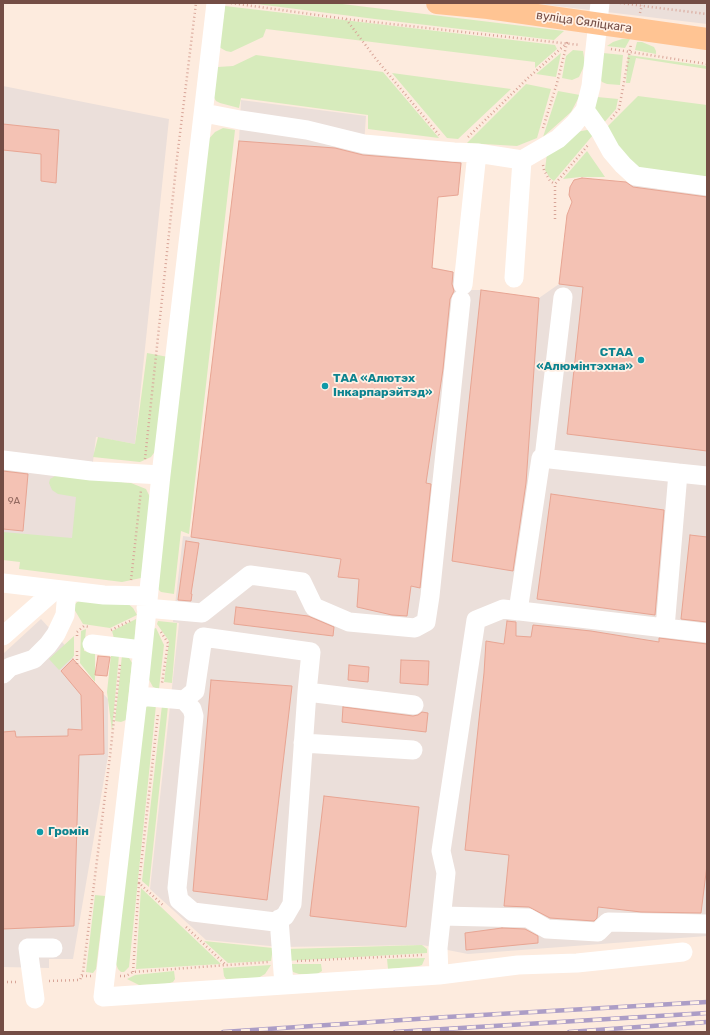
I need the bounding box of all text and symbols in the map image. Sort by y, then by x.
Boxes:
street label: вуліца Сяліцкага [535,8,633,36]
place label: СТАА «Алюмінтэхна» [536,346,633,374]
marker: СТАА «Алюмінтэхна» [636,355,646,365]
place label: ТАА «Алютэх Інкарпарэйтэд» [333,372,433,400]
marker: ТАА «Алютэх Інкарпарэйтэд» [320,381,330,391]
house number: 9А [8,495,20,507]
place label: Громін [48,825,89,839]
marker: Громін [35,827,45,837]

